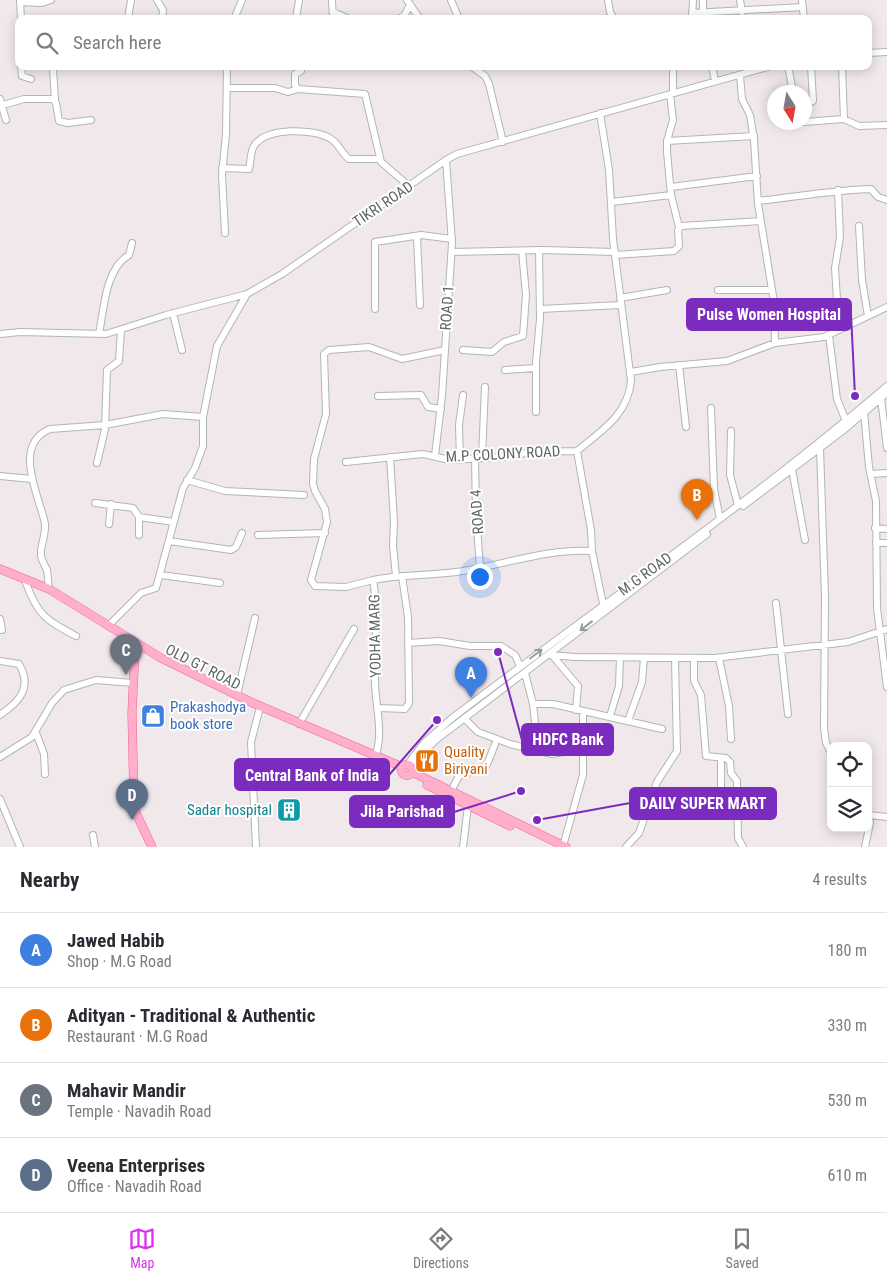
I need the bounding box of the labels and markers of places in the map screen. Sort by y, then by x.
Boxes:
callout: Pulse Women Hospital [687,299,851,330]
pin: B [681,479,713,520]
pin: C [110,634,142,675]
pin: A [455,657,487,698]
place label: Prakashodya book store [170,698,246,733]
shop icon: Prakashodya book store [140,703,166,729]
callout: HDFC Bank [522,724,613,755]
place label: Quality Biriyani [444,743,488,778]
restaurant icon: Quality Biriyani [414,748,440,774]
callout: Central Bank of India [235,759,389,790]
pin: D [116,779,148,820]
callout: DAILY SUPER MART [630,788,776,819]
callout: Jila Parishad [350,796,454,827]
building icon: Sadar hospital [276,797,302,823]
place label: Sadar hospital [187,801,272,819]

